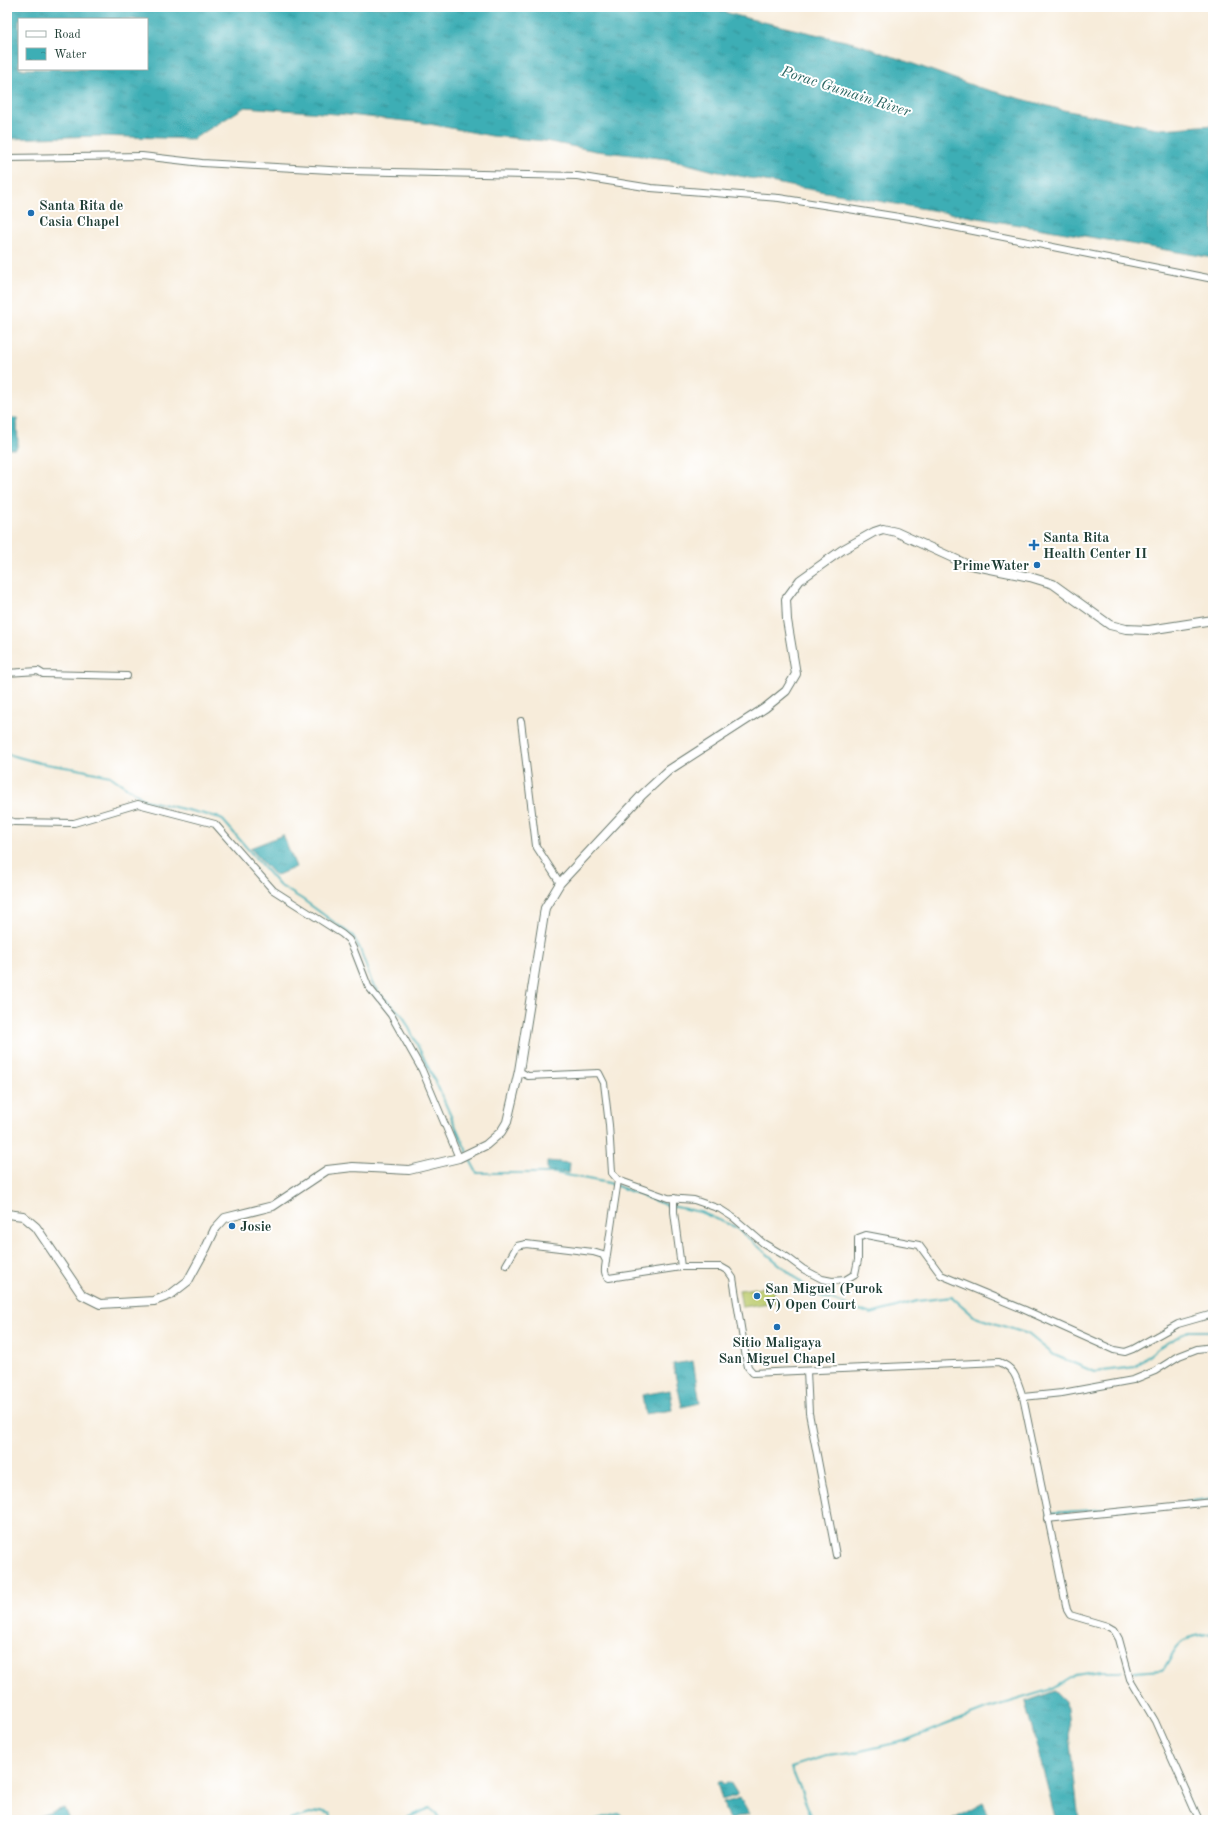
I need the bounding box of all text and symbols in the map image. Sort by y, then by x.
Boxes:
legend [18,18,148,70]
text: Road [54,29,81,41]
text: Water [54,49,87,61]
water label: Porac Gumain River [778,64,913,121]
place label: Santa Rita de Casia Chapel [39,199,123,229]
marker: Santa Rita de Casia Chapel [26,208,36,218]
place label: Santa Rita Health Center II [1043,531,1147,561]
marker: Santa Rita Health Center II [1028,539,1040,551]
place label: PrimeWater [953,559,1029,573]
marker: PrimeWater [1032,560,1042,570]
place label: Josie [240,1220,271,1234]
marker: Josie [227,1221,237,1231]
place label: San Miguel (Purok V) Open Court [765,1282,883,1312]
marker: San Miguel (Purok V) Open Court [752,1291,762,1301]
marker: Sitio Maligaya San Miguel Chapel [772,1322,782,1332]
place label: Sitio Maligaya San Miguel Chapel [718,1336,836,1366]

